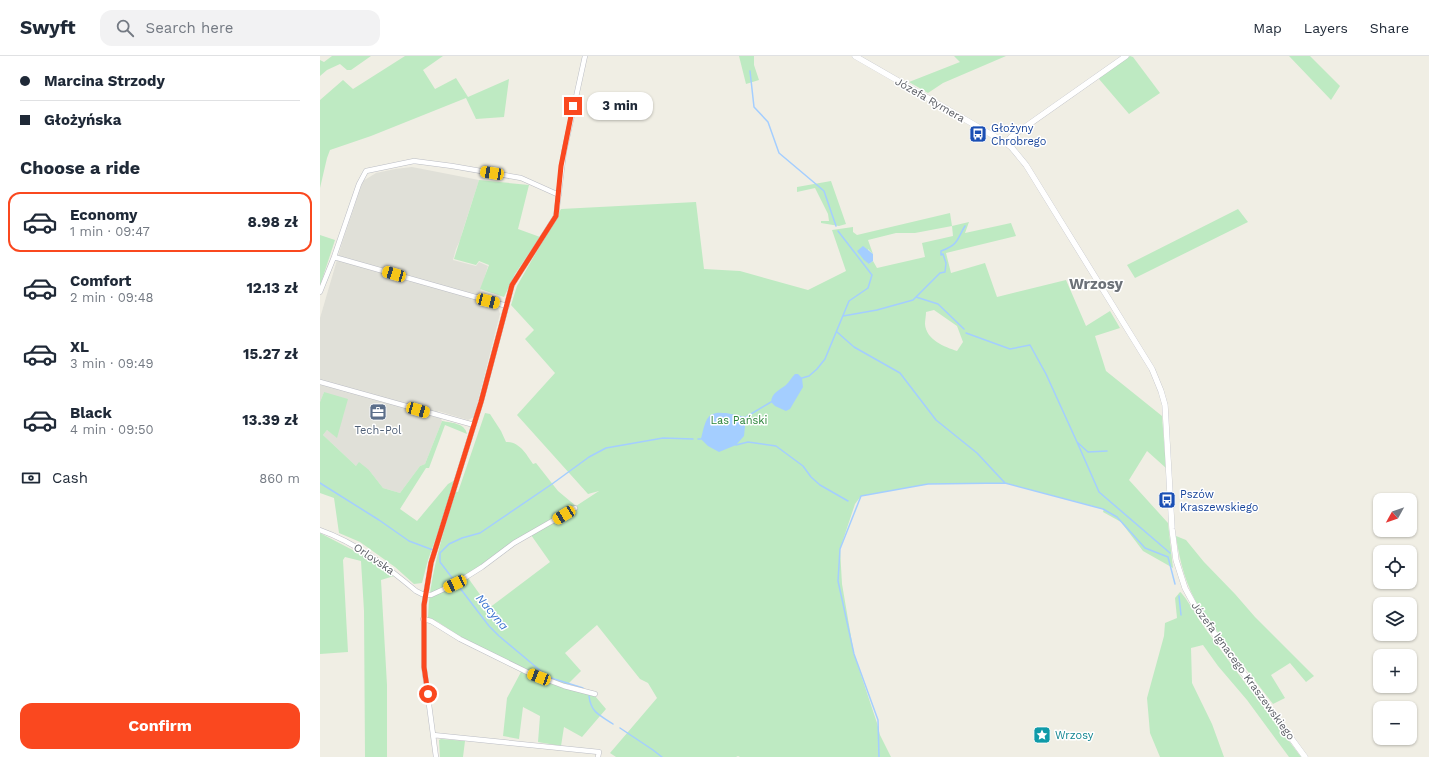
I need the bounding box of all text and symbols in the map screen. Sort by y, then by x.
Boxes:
search box [100,10,380,46]
text: Swyft [20,16,76,39]
icon: search [114,17,136,39]
text: Search here [146,19,234,37]
text: Map [1253,20,1282,36]
text: Layers [1304,20,1348,36]
text: Share [1370,20,1409,36]
text: Marcina Strzody [44,72,165,90]
street label: Józefa Rymera [893,75,967,125]
callout: 3 min [587,92,653,120]
route end [564,97,582,115]
text: 3 min [602,98,638,113]
text: Głożyńska [44,111,121,129]
place label: Głożyny Chrobrego [991,122,1046,148]
bus stop icon: Głożyny Chrobrego [968,124,988,144]
text: Choose a ride [20,157,140,178]
car [479,165,505,181]
icon: car [22,204,58,240]
text: Economy [70,206,137,224]
text: 8.98 zł [248,213,298,231]
text: 1 min · 09:47 [70,224,150,239]
car [381,265,407,283]
icon: car [22,270,58,306]
text: Comfort [70,272,131,290]
district label: Wrzosy [1069,275,1124,293]
text: 12.13 zł [246,279,298,297]
text: 2 min · 09:48 [70,290,154,305]
car [475,292,501,310]
icon: car [22,336,58,372]
text: XL [70,338,89,356]
text: 15.27 zł [243,345,298,363]
text: 3 min · 09:49 [70,356,154,371]
car [405,401,431,419]
icon: car [22,402,58,438]
office icon: Tech-Pol [368,402,388,422]
text: Black [70,404,112,422]
text: 13.39 zł [242,411,298,429]
park label: Las Pański [710,414,768,427]
text: 4 min · 09:50 [70,422,154,437]
place label: Tech-Pol [355,424,402,437]
icon: cash [20,467,42,489]
text: Cash [52,469,88,487]
text: 860 m [259,471,300,486]
place label: Pszów Kraszewskiego [1180,488,1258,514]
bus stop icon: Pszów Kraszewskiego [1157,490,1177,510]
north arrow [1373,493,1417,537]
map controls [1373,493,1417,745]
car [551,504,577,526]
street label: Orlovska [351,541,397,577]
button: locate [1373,545,1417,589]
car [442,573,468,595]
water label: Nacyna [473,591,512,633]
button: layers [1373,597,1417,641]
street label: Józefa Ignacego Kraszewskiego [1188,599,1298,743]
button: + [1373,649,1417,693]
car [526,667,552,687]
route start [419,685,437,703]
button: − [1373,701,1417,745]
button: Confirm [20,703,300,749]
place icon: Wrzosy [1032,725,1052,745]
place label: Wrzosy [1055,729,1094,742]

